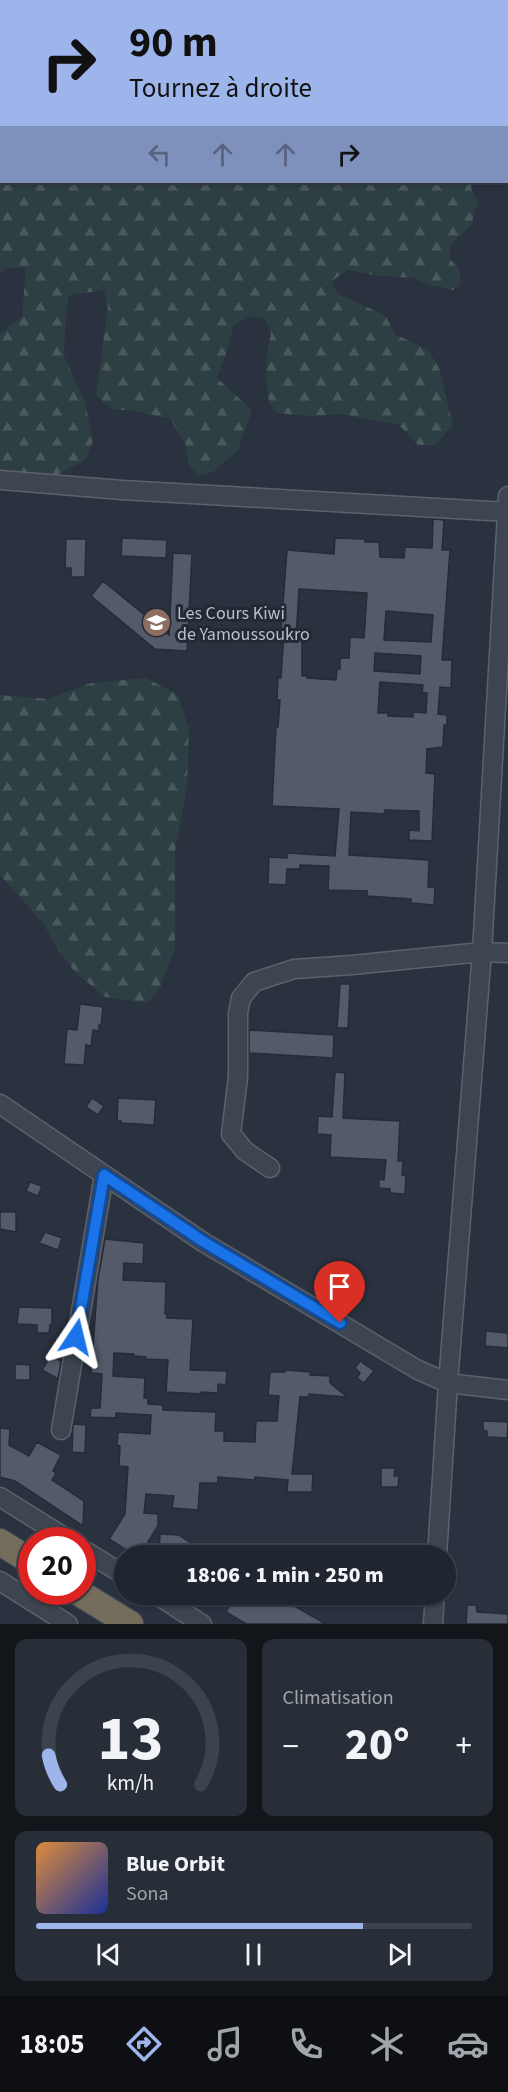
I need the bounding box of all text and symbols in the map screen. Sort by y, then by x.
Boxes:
text: 90 m [129,13,218,73]
icon: right [30,24,108,102]
text: Tournez à droite [129,69,312,108]
icon: left [143,138,176,171]
icon: ahead [206,138,239,171]
icon: ahead [269,138,302,171]
icon: right [332,138,365,171]
place label: Les Cours Kiwi de Yamoussoukro [177,601,310,647]
school or university icon: Les Cours Kiwi de Yamoussoukro [140,607,172,639]
pin [314,1261,365,1323]
icon: arrive [323,1270,356,1303]
position arrow [44,1305,108,1369]
speed limit sign: 20 [18,1527,96,1605]
text: 18:06 · 1 min · 250 m [186,1559,384,1591]
text: Climatisation [283,1684,394,1712]
text: 13 [98,1695,164,1784]
text: 20° [345,1713,410,1777]
text: − [283,1723,299,1770]
text: + [456,1723,472,1770]
text: km/h [107,1768,155,1799]
text: Blue Orbit [126,1848,225,1880]
text: Sona [126,1880,169,1908]
icon: previous [92,1938,125,1971]
icon: pause [237,1938,270,1971]
icon: next [383,1938,416,1971]
icon: directions [123,2023,165,2065]
icon: music [204,2023,246,2065]
icon: phone [285,2023,327,2065]
icon: climate [366,2023,408,2065]
icon: car [447,2023,489,2065]
text: 18:05 [19,2025,85,2064]

